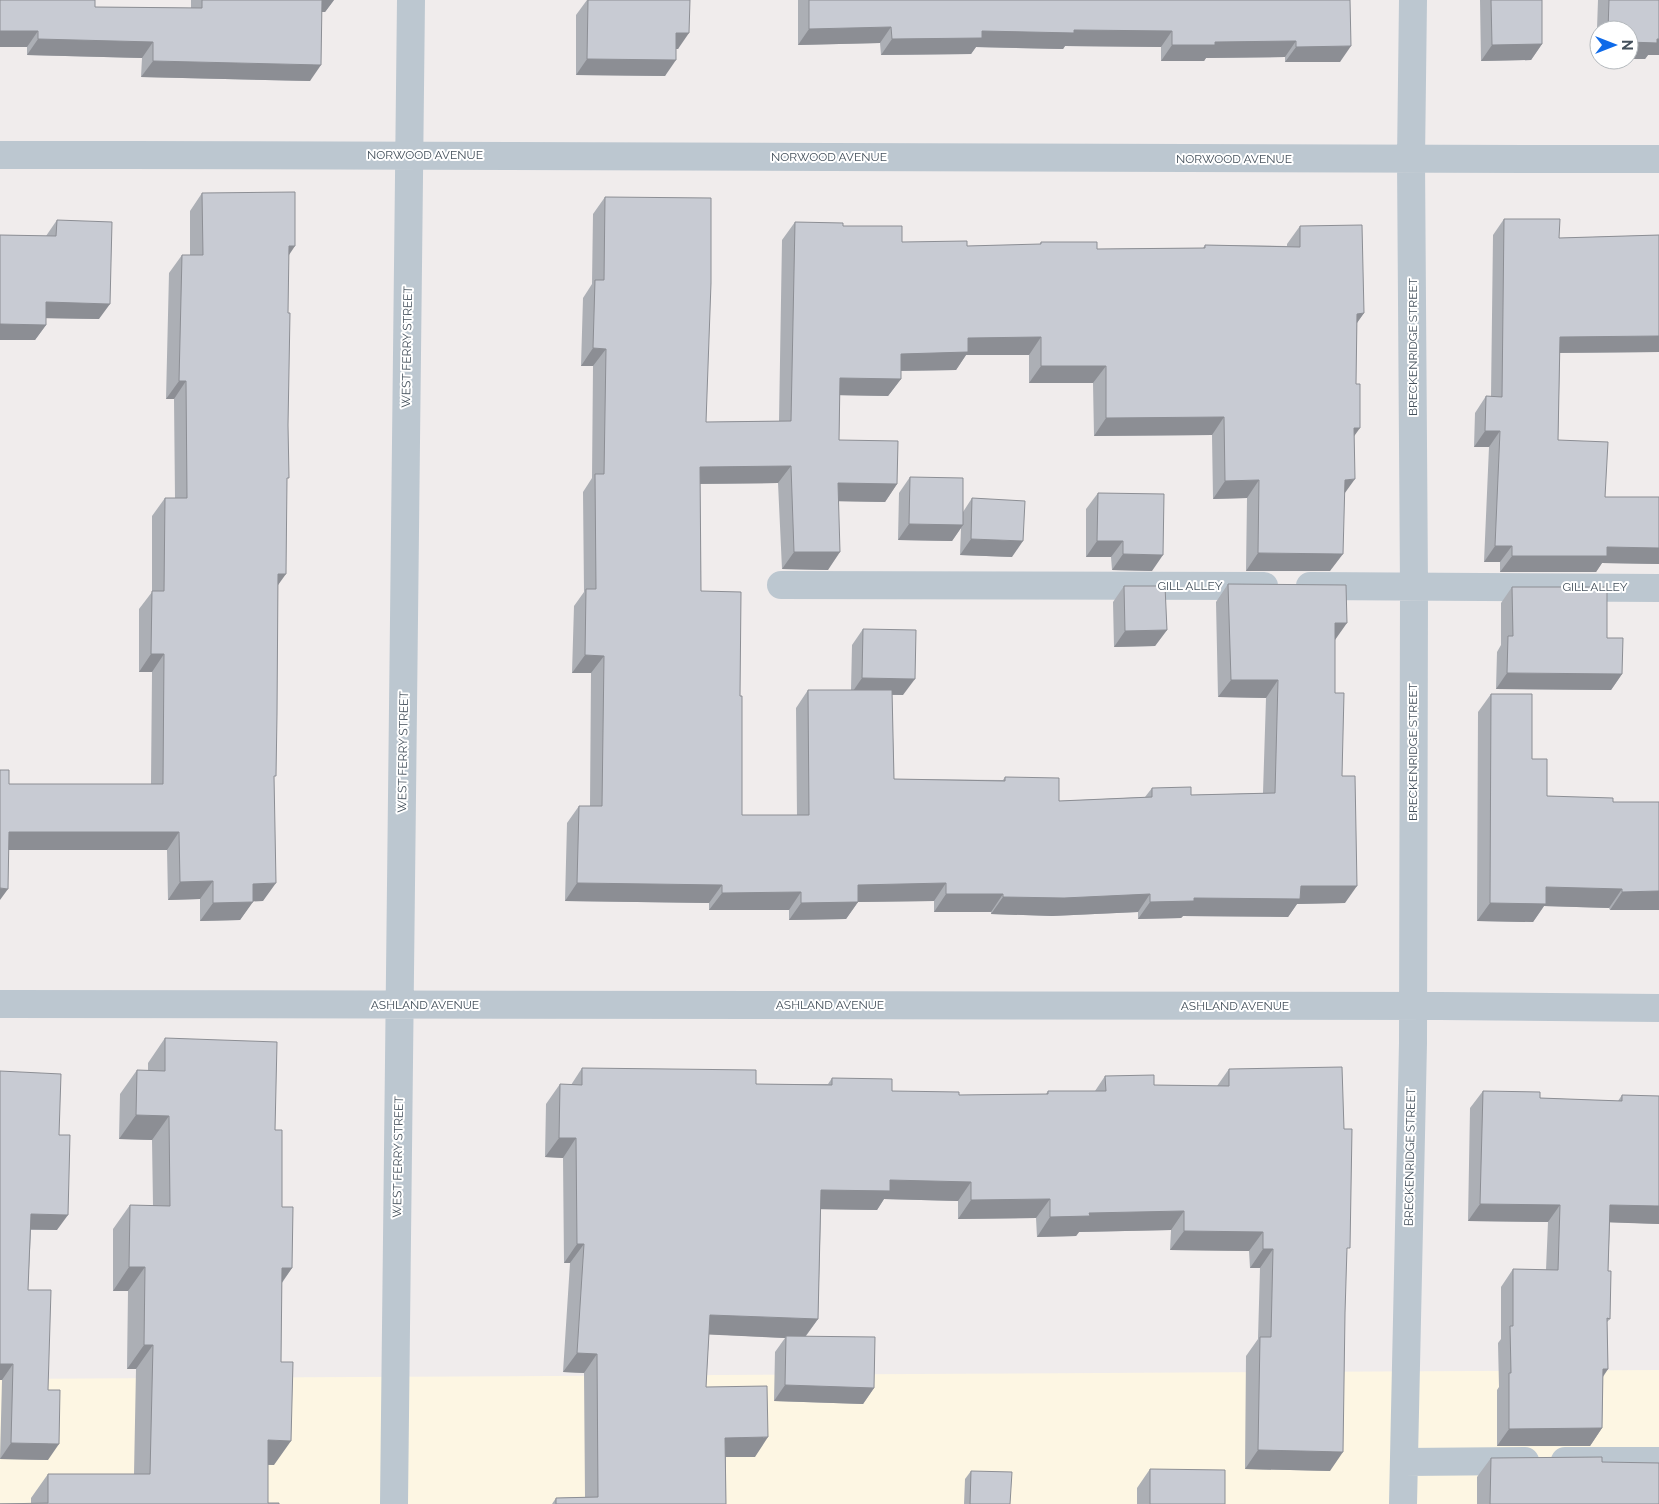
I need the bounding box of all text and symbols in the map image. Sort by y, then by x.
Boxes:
north arrow [1589,20,1639,70]
text: N [1619,40,1635,50]
street label: NORWOOD AVENUE [367,148,483,162]
street label: NORWOOD AVENUE [771,150,887,164]
street label: NORWOOD AVENUE [1176,152,1292,166]
street label: BRECKENRIDGE STREET [1406,277,1420,416]
street label: WEST FERRY STREET [399,285,415,408]
street label: GILL ALLEY [1157,579,1223,593]
street label: GILL ALLEY [1562,580,1628,594]
street label: BRECKENRIDGE STREET [1406,682,1420,821]
street label: WEST FERRY STREET [395,690,411,813]
street label: ASHLAND AVENUE [371,998,479,1012]
street label: ASHLAND AVENUE [776,998,884,1012]
street label: ASHLAND AVENUE [1181,999,1289,1013]
street label: BRECKENRIDGE STREET [1402,1087,1418,1226]
street label: WEST FERRY STREET [390,1095,406,1218]

